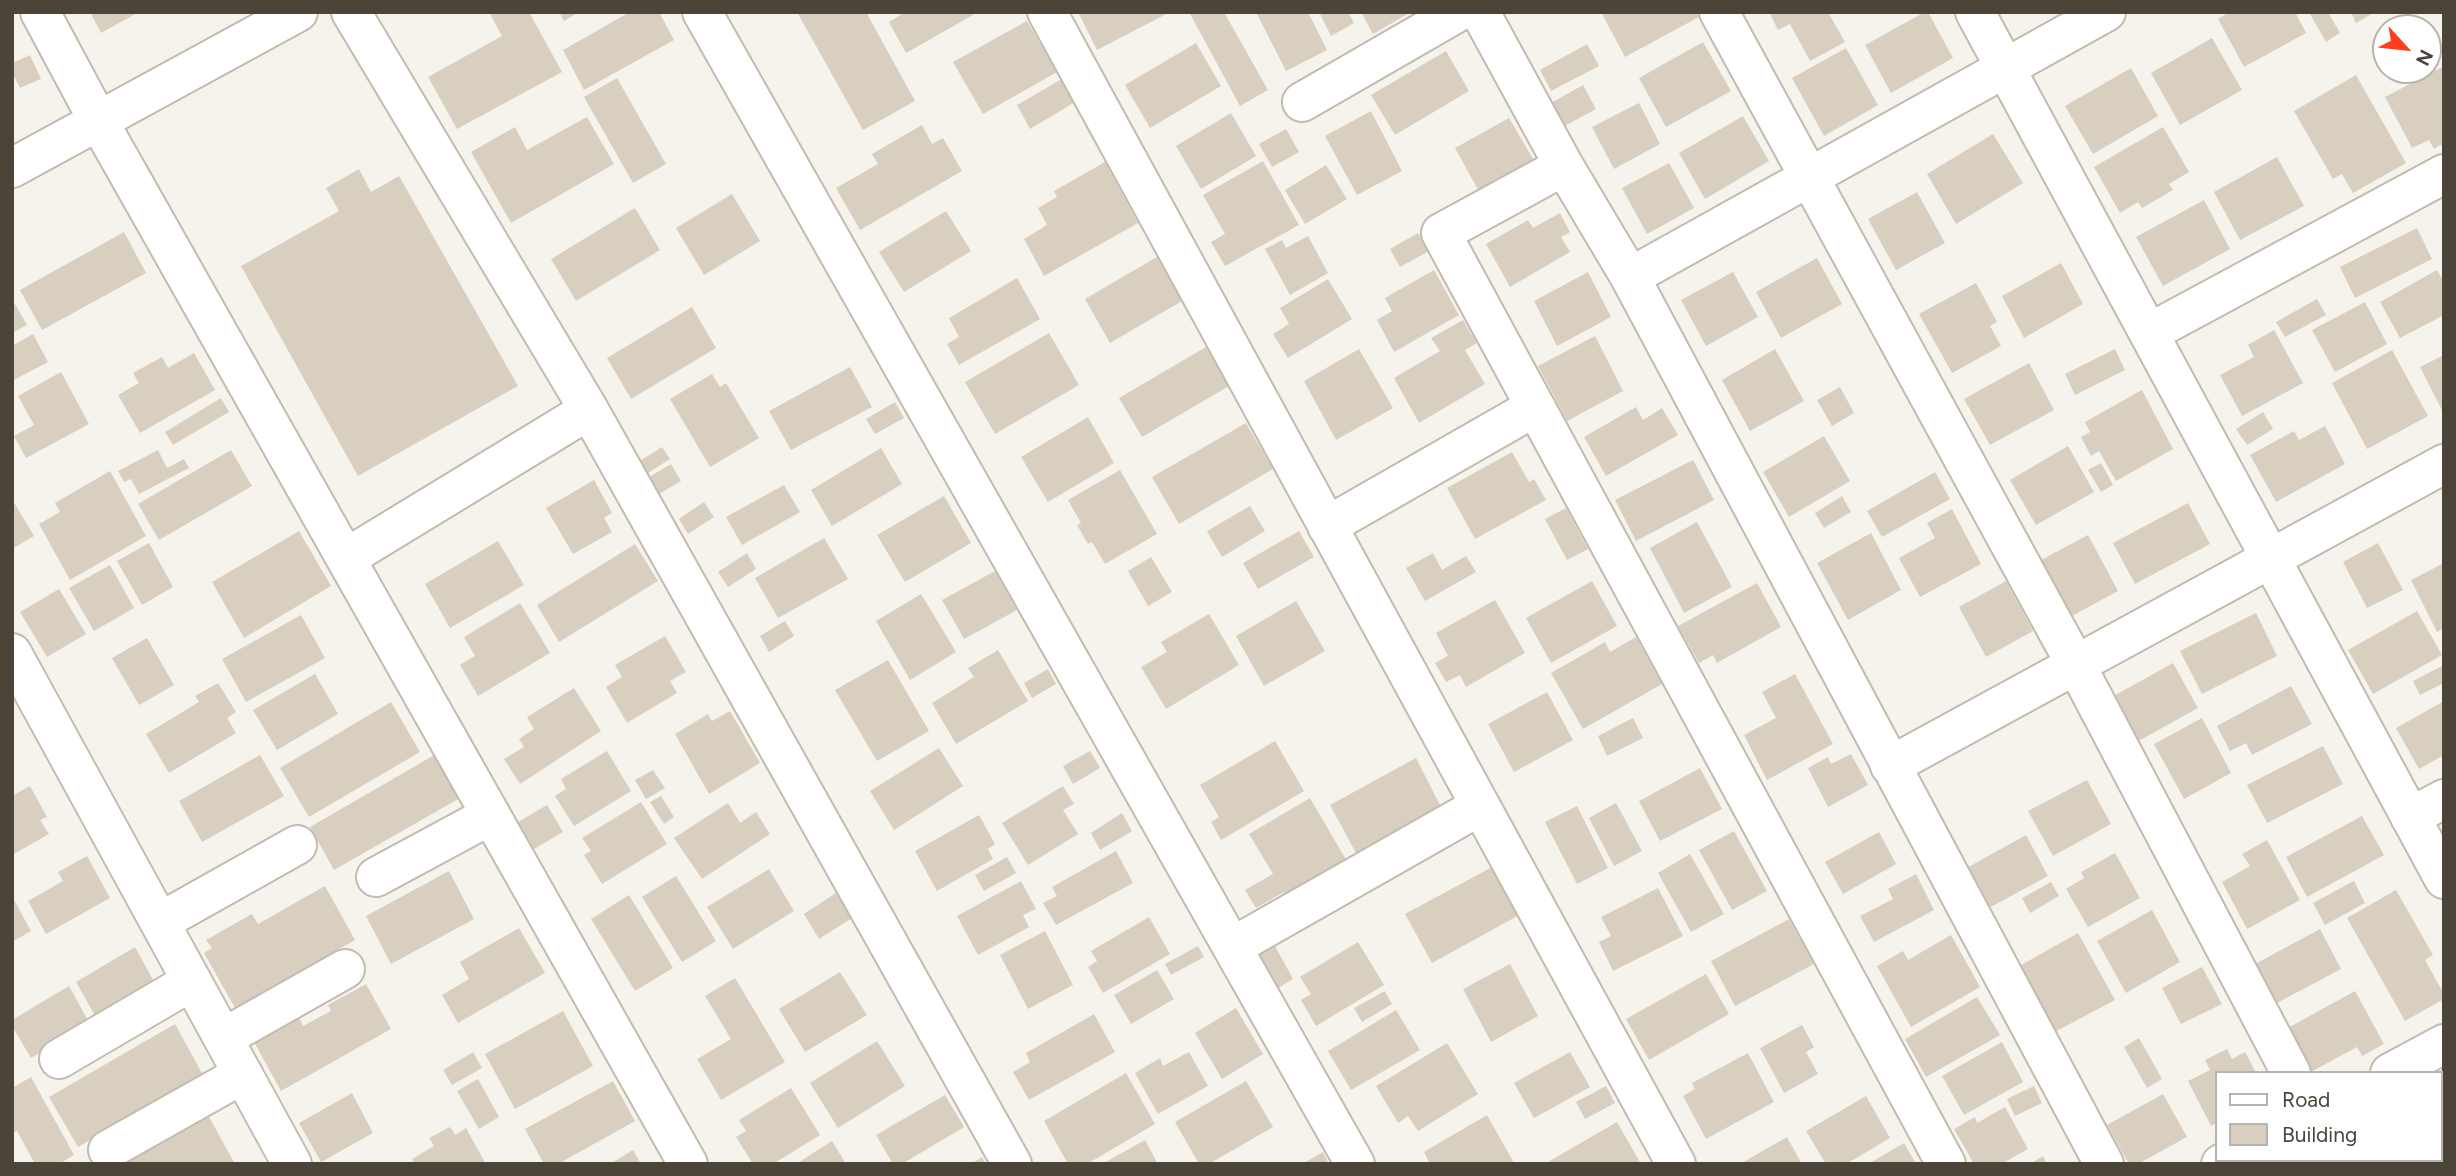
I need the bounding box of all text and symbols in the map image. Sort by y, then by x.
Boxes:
north arrow [2372,14,2442,84]
text: N [2411,46,2438,70]
legend [2214,1071,2442,1162]
text: Road [2282,1087,2330,1112]
text: Building [2282,1122,2357,1147]

